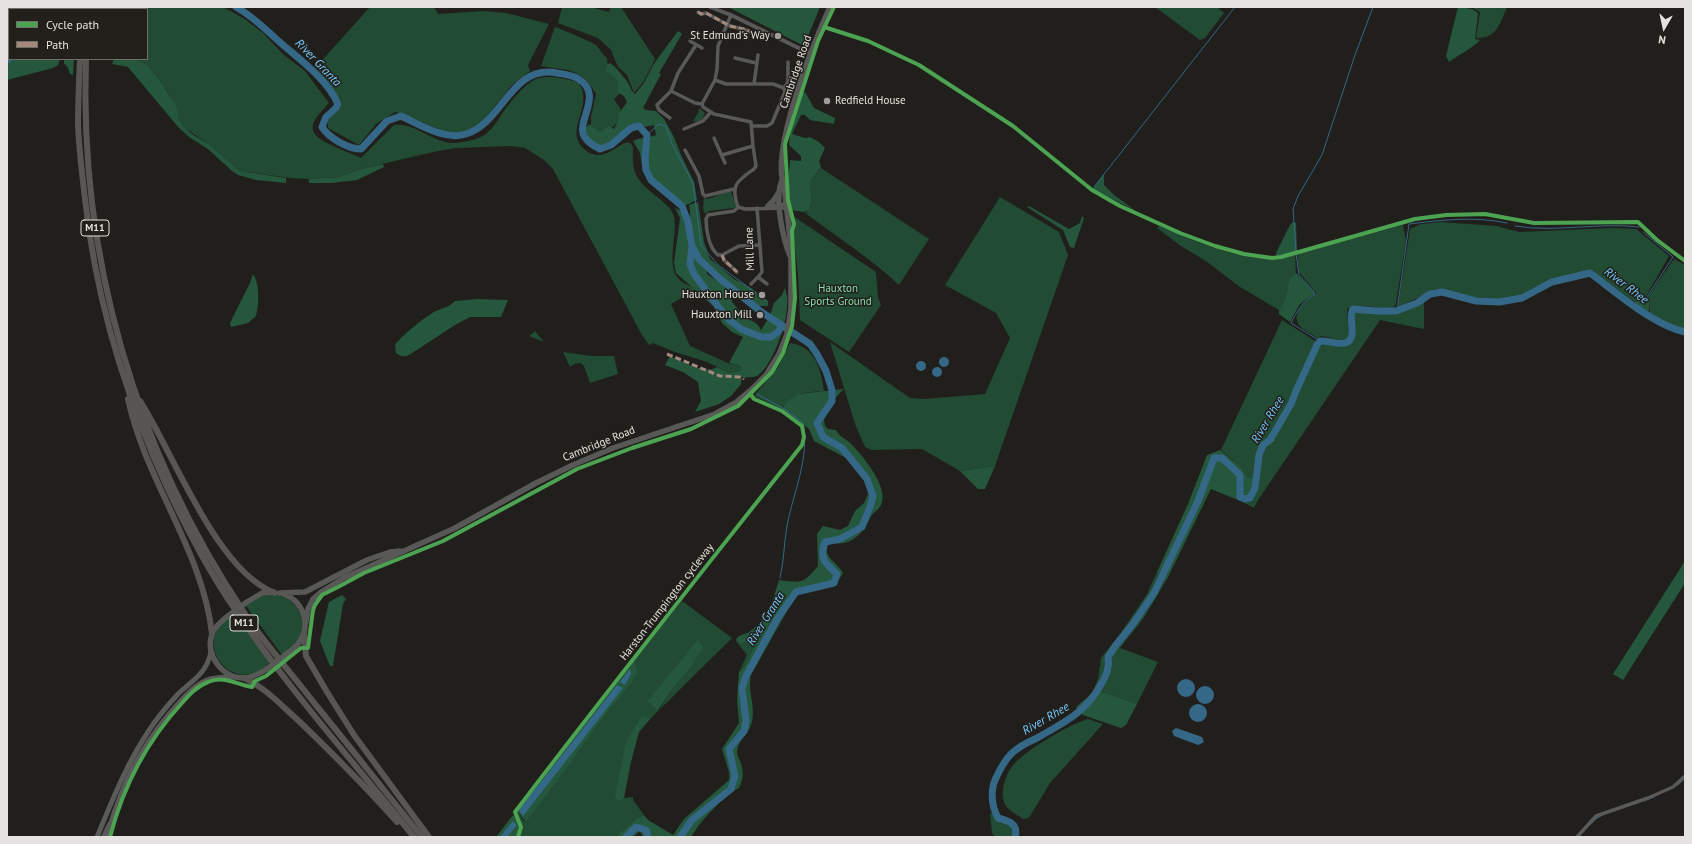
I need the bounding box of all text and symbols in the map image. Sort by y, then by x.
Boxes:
legend [8,8,148,60]
north arrow [1644,8,1684,48]
text: Cycle path [46,17,99,32]
place label: St Edmund's Way [690,29,770,43]
marker: St Edmund's Way [773,31,783,41]
text: N [1657,32,1667,47]
street label: Cambridge Road [777,34,815,110]
water label: River Granta [292,36,344,90]
text: Path [46,37,69,52]
place label: Redfield House [835,94,906,108]
marker: Redfield House [822,96,832,106]
road number: M11 [81,220,109,236]
street label: Mill Lane [743,227,757,271]
water label: River Rhee [1601,265,1651,307]
park label: Hauxton Sports Ground [804,282,872,308]
place label: Hauxton House [682,288,754,302]
marker: Hauxton House [757,290,767,300]
place label: Hauxton Mill [691,308,752,322]
marker: Hauxton Mill [755,310,765,320]
water label: River Rhee [1248,394,1288,446]
street label: Cambridge Road [561,424,637,464]
street label: Harston-Trumpington cycleway [617,541,717,663]
water label: River Granta [744,590,788,648]
road number: M11 [230,615,258,631]
water label: River Rhee [1020,700,1072,738]

